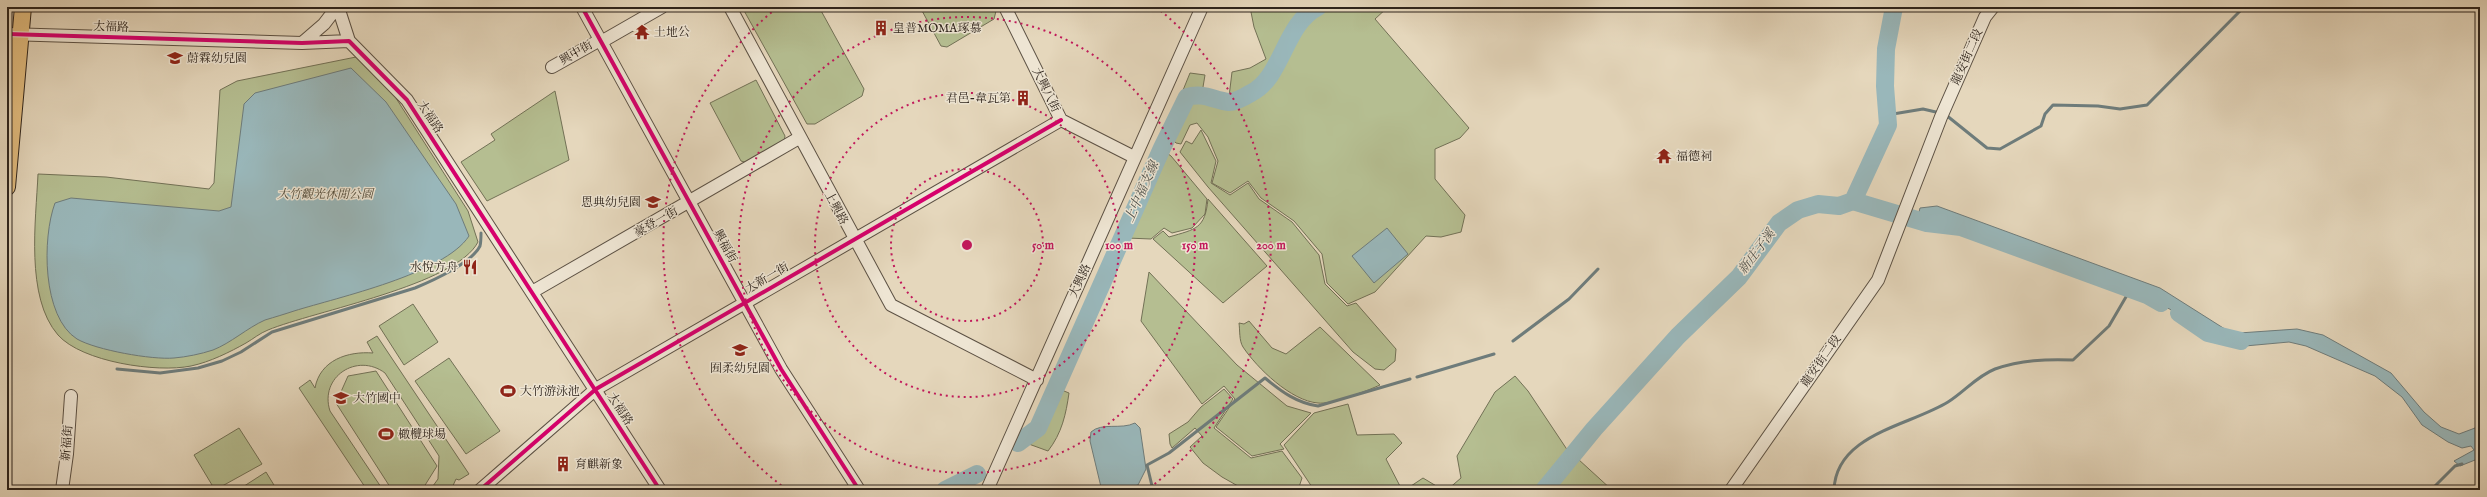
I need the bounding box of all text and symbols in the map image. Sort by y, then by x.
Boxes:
street label: 大福路 [93,19,129,35]
building icon: 皇普MOMA琢慕 [872,19,890,37]
place label: 皇普MOMA琢慕 [893,21,981,36]
temple icon: 土地公 [633,23,651,41]
place label: 土地公 [654,25,690,40]
street label: 龍安街二段 [1948,27,1986,87]
street label: 興中街 [557,37,596,68]
school or university icon: 蔚霖幼兒園 [166,49,184,67]
place label: 蔚霖幼兒園 [187,51,247,66]
street label: 大興八街 [1029,65,1064,116]
building icon: 君邑-韋瓦第 [1014,89,1032,107]
place label: 君邑-韋瓦第 [945,91,1011,106]
street label: 大福路 [414,98,446,136]
temple icon: 福德祠 [1655,147,1673,165]
place label: 福德祠 [1676,149,1712,164]
water label: 上中福支線 [1121,157,1164,225]
park label: 大竹觀光休閒公園 [277,187,375,202]
street label: 上興路 [821,189,851,227]
school or university icon: 恩典幼兒園 [644,193,662,211]
place label: 恩典幼兒園 [581,195,641,210]
street label: 豪登一街 [631,203,681,240]
water label: 新庄子溪 [1735,225,1781,278]
street label: 興福街 [710,227,741,266]
centre of rings [960,238,974,252]
text: 50 m [1032,238,1055,253]
text: 100 m [1105,238,1134,253]
text: 150 m [1182,238,1209,253]
text: 200 m [1256,238,1286,253]
restaurant icon: 水悅方舟 [461,258,479,276]
street label: 大新一街 [742,259,792,296]
place label: 水悅方舟 [410,260,458,275]
street label: 大興路 [1066,261,1094,301]
street label: 龍安街二段 [1798,332,1844,390]
school or university icon: 囿柔幼兒園 [731,341,749,359]
place label: 囿柔幼兒園 [710,361,770,376]
sports icon: 大竹游泳池 [499,382,517,400]
place label: 大竹游泳池 [520,384,580,399]
school or university icon: 大竹國中 [332,389,350,407]
street label: 大福路 [604,390,636,428]
place label: 大竹國中 [353,391,401,406]
street label: 新福街 [58,423,76,462]
sports icon: 橄欖球場 [377,425,395,443]
place label: 橄欖球場 [398,427,446,442]
building icon: 育麒新象 [554,455,572,473]
place label: 育麒新象 [575,457,623,472]

